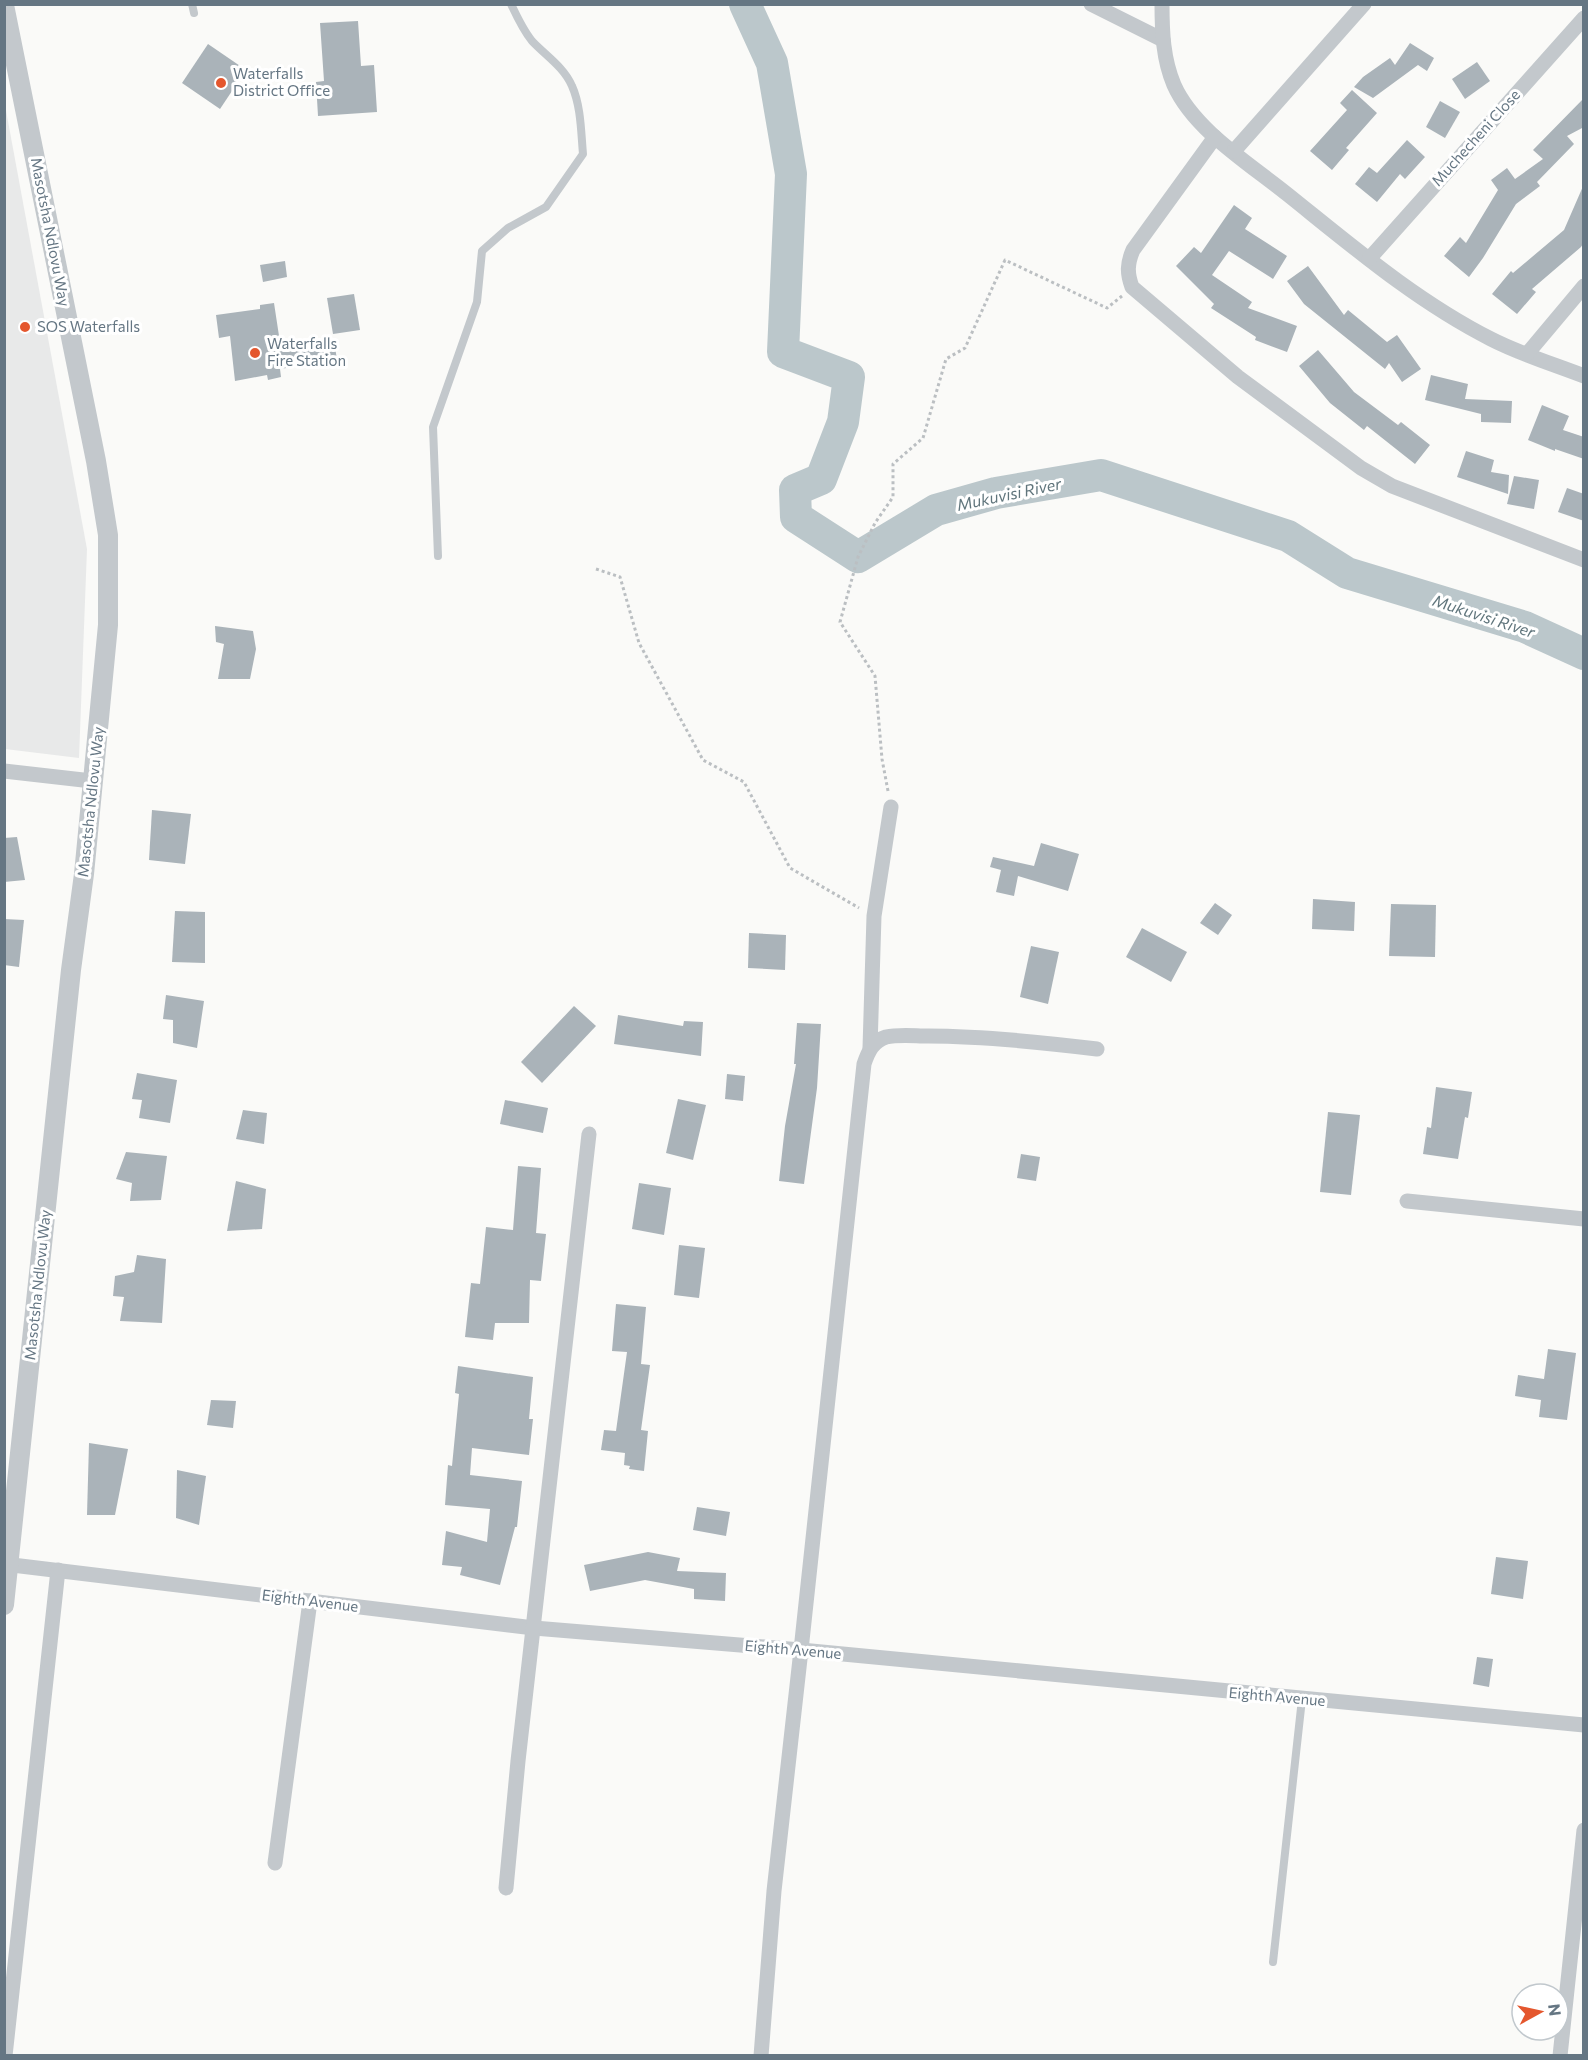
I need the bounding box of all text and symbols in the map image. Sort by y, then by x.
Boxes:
place label: Waterfalls District Office [233,64,330,99]
marker: Waterfalls District Office [214,76,228,90]
street label: Muchecheni Close [1427,85,1523,189]
street label: Masotsha Ndlovu Way [28,156,74,308]
place label: SOS Waterfalls [37,317,140,335]
marker: SOS Waterfalls [18,320,32,334]
place label: Waterfalls Fire Station [267,334,346,369]
marker: Waterfalls Fire Station [248,346,262,360]
water label: Mukuvisi River [955,473,1063,514]
water label: Mukuvisi River [1431,590,1538,641]
street label: Masotsha Ndlovu Way [73,725,107,878]
street label: Masotsha Ndlovu Way [20,1208,54,1361]
street label: Eighth Avenue [261,1585,359,1615]
street label: Eighth Avenue [744,1636,842,1662]
street label: Eighth Avenue [1228,1683,1326,1709]
north arrow [1510,1982,1570,2042]
text: N [1545,2003,1566,2017]

